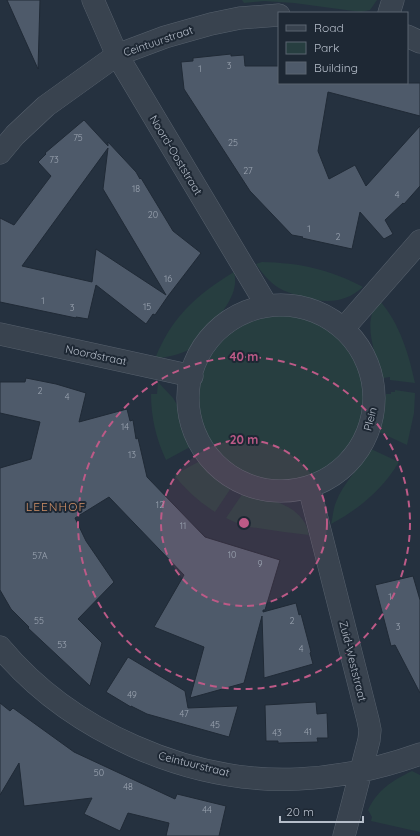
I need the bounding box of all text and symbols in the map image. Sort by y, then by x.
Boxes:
legend [278,12,408,84]
text: Road [314,20,344,35]
street label: Ceintuurstraat [121,22,195,59]
text: Park [314,40,339,55]
house number: 3 [227,60,232,71]
text: Building [314,60,358,75]
house number: 1 [198,63,202,74]
street label: Noord-Ooststraat [147,113,205,198]
house number: 75 [73,132,83,143]
house number: 25 [228,137,238,148]
house number: 73 [49,154,59,165]
house number: 27 [243,165,253,176]
house number: 18 [132,183,140,194]
house number: 4 [395,189,400,200]
house number: 20 [148,209,158,220]
house number: 1 [307,223,311,234]
house number: 2 [336,231,341,242]
house number: 16 [164,273,172,284]
house number: 1 [41,295,45,306]
house number: 15 [143,301,151,312]
house number: 3 [70,302,75,313]
street label: Noordstraat [64,342,128,368]
text: 40 m [230,349,258,364]
house number: 2 [38,385,43,396]
house number: 4 [65,391,70,402]
street label: Plein [360,406,380,432]
house number: 14 [121,421,129,432]
text: 20 m [230,432,258,447]
house number: 13 [128,449,136,460]
district label: LEENHOF [26,499,86,514]
house number: 12 [156,499,164,510]
centre of rings [237,516,251,530]
house number: 11 [180,520,186,531]
house number: 10 [228,549,236,560]
house number: 57A [32,550,48,561]
house number: 9 [257,558,263,569]
house number: 1 [388,591,392,602]
house number: 55 [34,615,44,626]
house number: 2 [290,615,295,626]
street label: Zuid-Weststraat [336,619,370,703]
house number: 3 [396,621,401,632]
house number: 53 [57,639,67,650]
house number: 4 [299,643,304,654]
house number: 49 [127,689,137,700]
house number: 47 [179,708,189,719]
house number: 45 [210,719,220,730]
house number: 41 [304,726,312,737]
house number: 43 [272,727,282,738]
street label: Ceintuurstraat [157,748,231,780]
house number: 50 [94,767,104,778]
house number: 48 [123,781,133,792]
scale bar [280,798,363,824]
house number: 44 [202,804,212,815]
text: 20 m [286,804,314,819]

